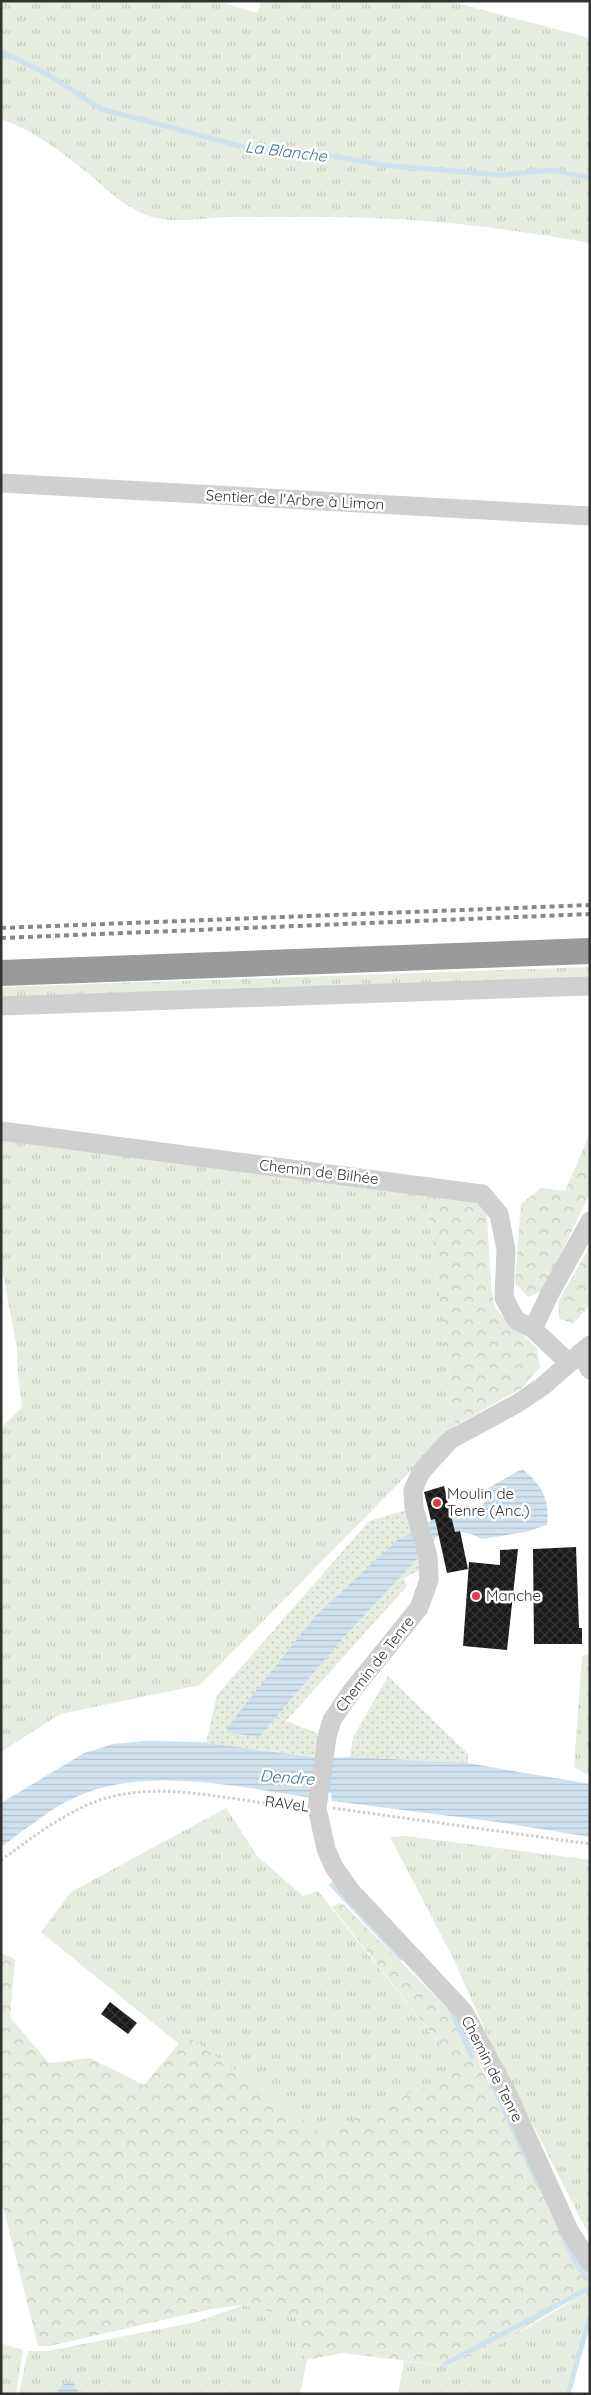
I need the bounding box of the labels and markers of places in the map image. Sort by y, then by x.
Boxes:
place label: Moulin de Tenre (Anc.) [447,1484,530,1520]
marker: Moulin de Tenre (Anc.) [431,1497,443,1509]
place label: Manche [486,1586,541,1605]
marker: Manche [470,1590,482,1602]

